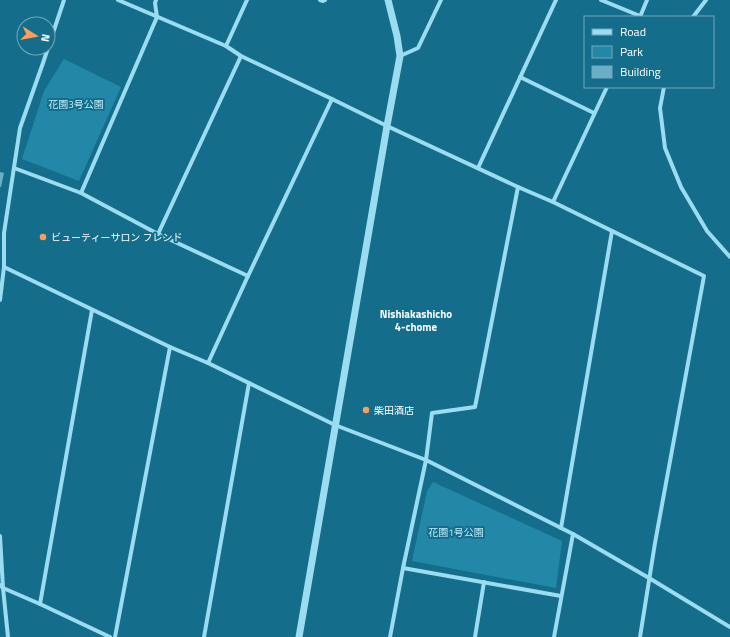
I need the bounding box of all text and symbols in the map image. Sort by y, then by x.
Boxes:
north arrow [16,16,56,56]
legend [584,16,714,88]
text: Road [620,22,646,41]
text: N [37,33,54,43]
text: Park [620,42,643,61]
text: Building [620,62,661,81]
park label: 花園3号公園 [48,97,104,112]
place label: ビューティーサロン フレンド [51,230,182,245]
marker: ビューティーサロン フレンド [38,232,48,242]
district label: Nishiakashicho 4-chome [380,306,452,335]
place label: 柴田酒店 [374,403,414,418]
marker: 柴田酒店 [361,405,371,415]
park label: 花園1号公園 [428,525,484,540]

